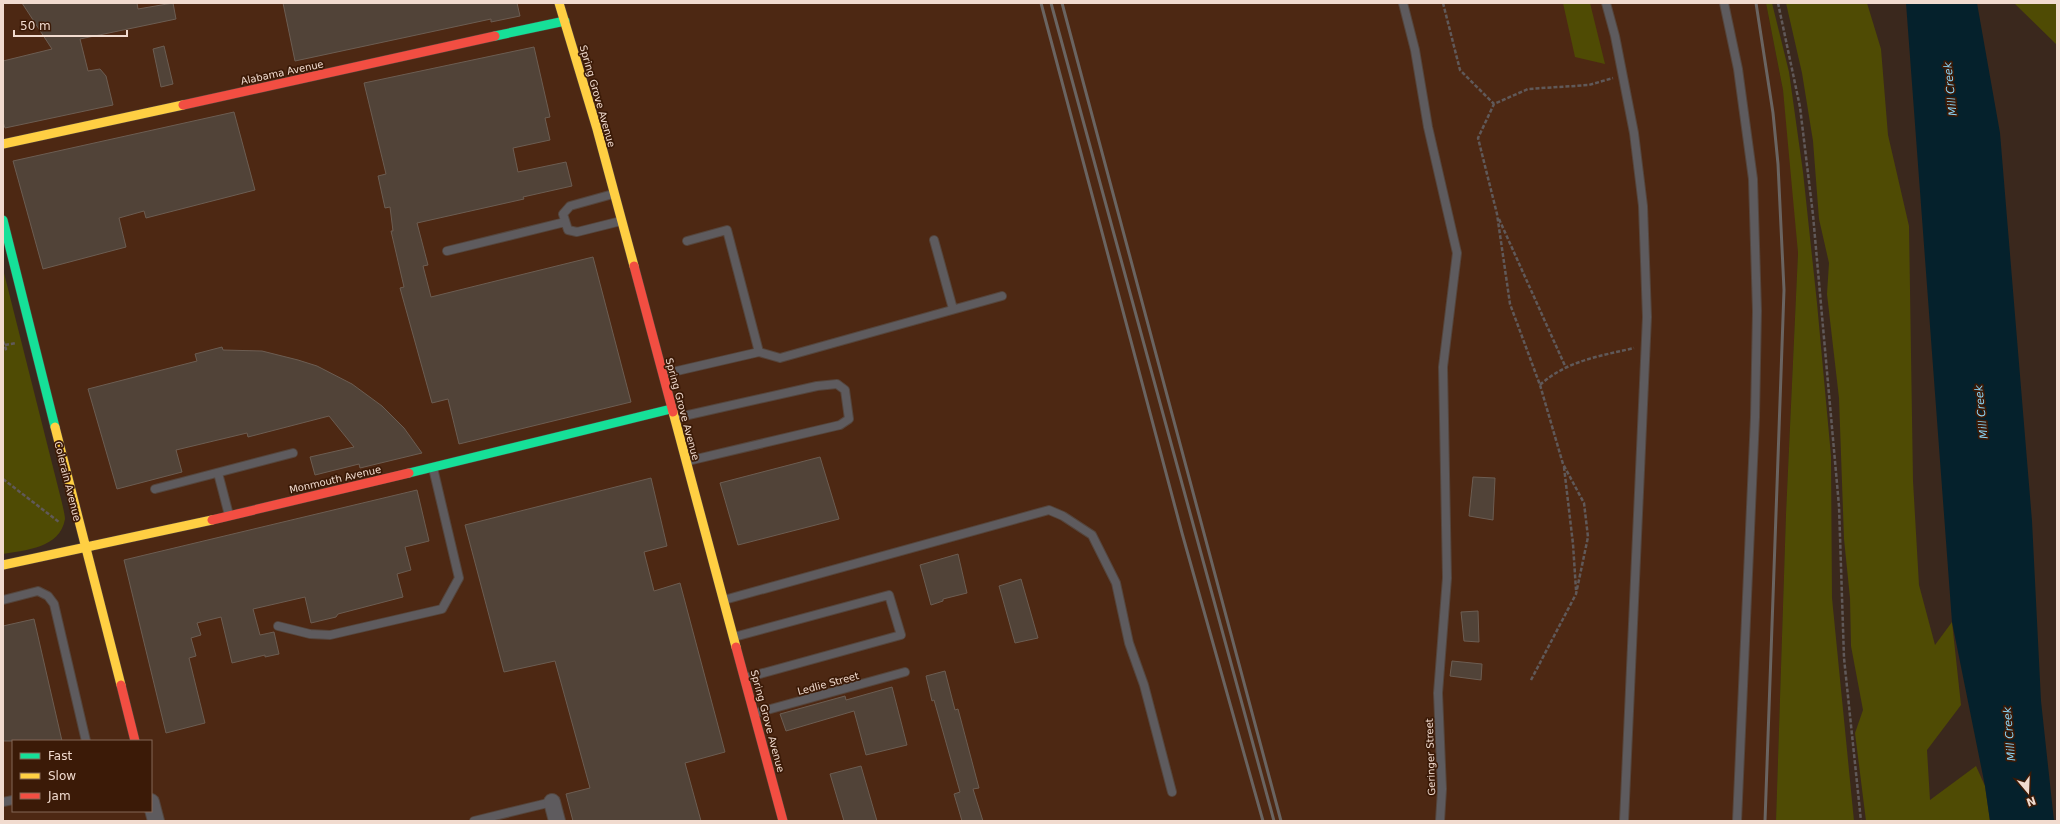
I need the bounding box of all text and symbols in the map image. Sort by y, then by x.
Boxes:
scale bar [14,12,127,38]
text: 50 m [20,19,51,33]
street label: Spring Grove Avenue [578,44,617,148]
street label: Alabama Avenue [240,58,325,87]
water label: Mill Creek [1941,61,1960,117]
street label: Spring Grove Avenue [664,357,701,462]
water label: Mill Creek [1972,384,1991,440]
street label: Colerain Avenue [52,440,83,522]
street label: Monmouth Avenue [288,464,382,495]
street label: Spring Grove Avenue [749,669,786,774]
street label: Ledlie Street [796,670,860,697]
water label: Mill Creek [2001,706,2018,762]
street label: Geringer Street [1424,718,1437,796]
legend [12,740,152,812]
text: Fast [48,749,72,763]
text: Slow [48,769,76,783]
north arrow [2008,772,2048,812]
text: Jam [47,789,71,803]
text: N [2025,793,2038,809]

